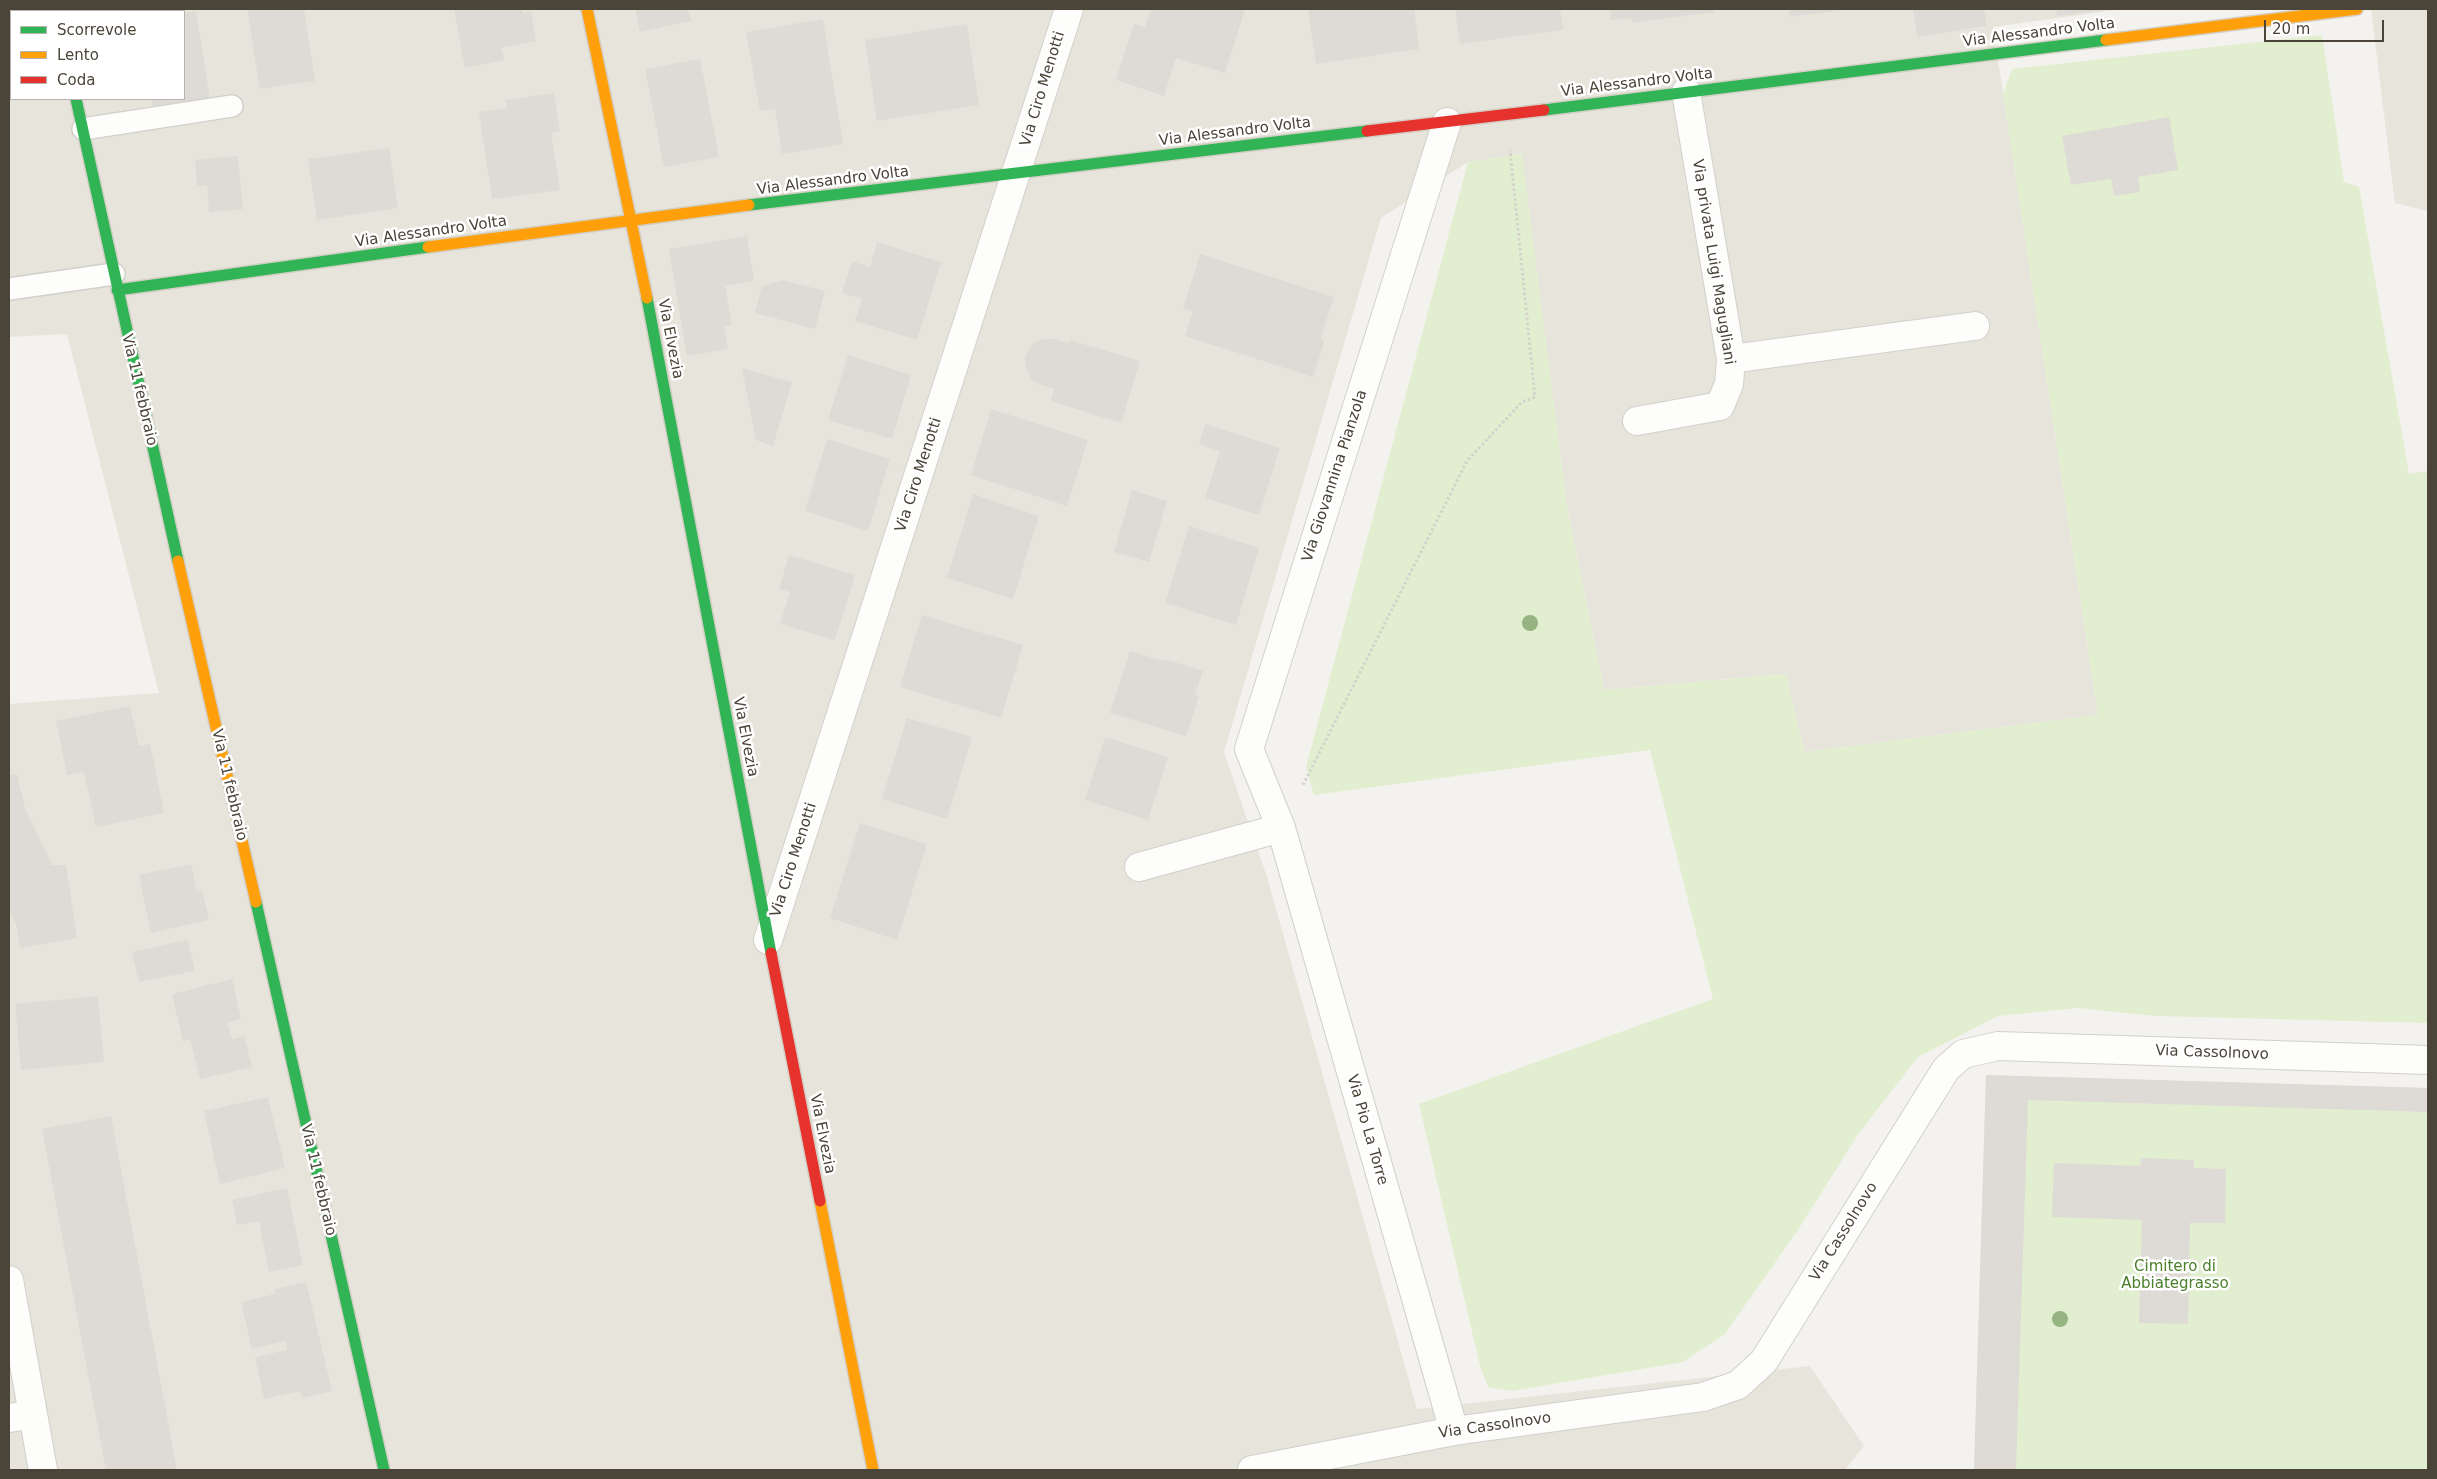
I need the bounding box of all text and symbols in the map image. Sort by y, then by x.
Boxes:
legend [10,10,185,100]
scale bar [2267,10,2387,42]
street label: Via Alessandro Volta [1962,15,2116,51]
text: 20 m [2272,20,2310,38]
text: Scorrevole [57,21,136,39]
street label: Via Ciro Menotti [1017,29,1069,149]
text: Lento [57,46,99,64]
street label: Via Alessandro Volta [1560,65,1714,101]
text: Coda [57,71,95,89]
street label: Via Alessandro Volta [1158,114,1312,150]
street label: Via privata Luigi Magugliani [1688,158,1738,366]
street label: Via Alessandro Volta [756,163,910,199]
street label: Via Alessandro Volta [354,212,508,252]
street label: Via Elvezia [653,298,687,380]
street label: Via 11 febbraio [117,332,161,448]
street label: Via Giovannina Pianzola [1299,388,1371,564]
street label: Via Ciro Menotti [892,416,946,534]
street label: Via Elvezia [728,696,762,778]
street label: Via 11 febbraio [207,727,251,843]
street label: Via Ciro Menotti [767,801,821,919]
street label: Via Cassolnovo [2155,1042,2269,1064]
street label: Via Pio La Torre [1343,1073,1391,1187]
street label: Via Elvezia [805,1093,839,1175]
street label: Via 11 febbraio [296,1122,340,1238]
street label: Via Cassolnovo [1806,1179,1882,1285]
park label: Cimitero di Abbiategrasso [2121,1258,2229,1293]
street label: Via Cassolnovo [1438,1409,1552,1443]

